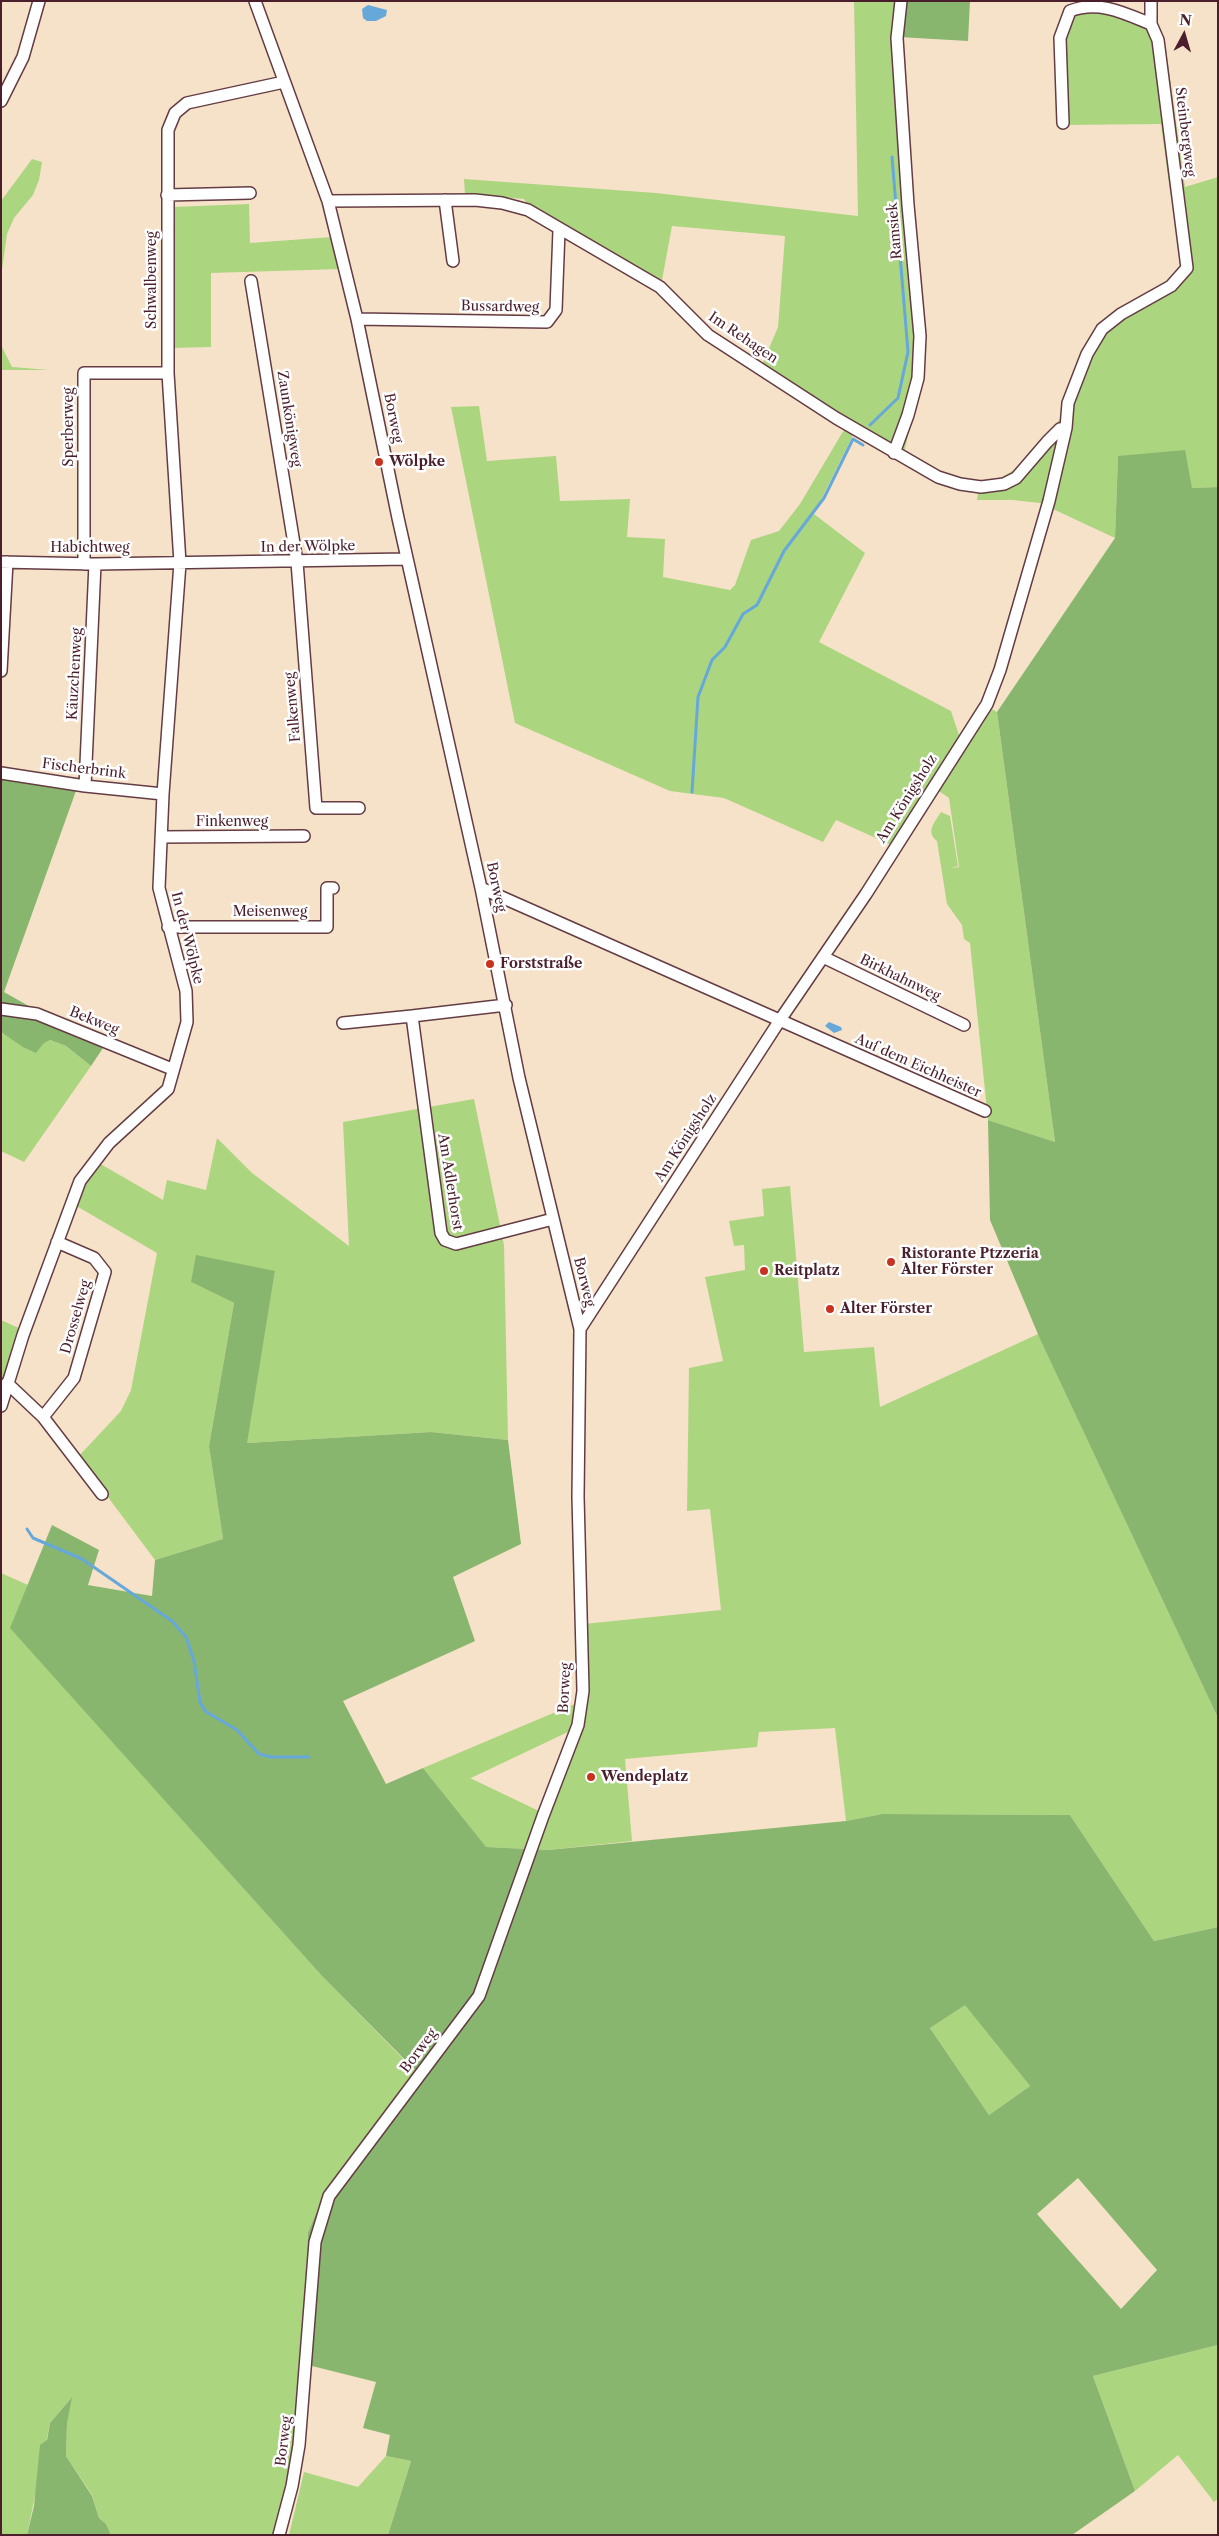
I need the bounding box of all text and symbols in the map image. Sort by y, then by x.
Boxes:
north arrow [1159,10,1209,60]
text: N [1179,10,1193,30]
street label: Steinbergweg [1171,86,1199,178]
street label: Ramsiek [884,202,906,260]
street label: Schwalbenweg [144,231,160,329]
street label: Bussardweg [461,298,539,316]
street label: Im Rehagen [705,309,781,367]
street label: Zaunkönigweg [273,370,305,468]
street label: Sperberweg [61,387,77,467]
street label: Borweg [380,392,406,444]
place label: Wölpke [389,454,445,470]
marker: Wölpke [373,456,385,468]
street label: In der Wölpke [261,538,355,556]
street label: Habichtweg [50,540,130,556]
street label: Käuzchenweg [64,627,86,721]
street label: Falkenweg [282,671,304,743]
street label: Am Königsholz [873,752,941,846]
street label: Fischerbrink [41,755,127,783]
street label: Finkenweg [196,814,268,830]
street label: Borweg [483,860,509,914]
street label: In der Wölpke [167,890,207,986]
street label: Meisenweg [233,904,307,920]
street label: Birkhahnweg [857,951,943,1005]
place label: Forststraße [500,956,582,972]
marker: Forststraße [484,958,496,970]
street label: Bekweg [67,1004,121,1038]
street label: Auf dem Eichheister [852,1031,984,1101]
street label: Am Königsholz [651,1091,721,1185]
street label: Am Adlerhorst [434,1132,466,1232]
place label: Ristorante Ptzzeria Alter Förster [901,1246,1039,1278]
street label: Borweg [570,1255,598,1309]
marker: Ristorante Ptzzeria Alter Förster [885,1256,897,1268]
place label: Reitplatz [774,1263,840,1279]
marker: Reitplatz [758,1265,770,1277]
street label: Drosselweg [57,1278,95,1356]
place label: Alter Förster [840,1301,932,1317]
marker: Alter Förster [824,1303,836,1315]
street label: Borweg [555,1662,575,1714]
place label: Wendeplatz [601,1769,688,1785]
marker: Wendeplatz [585,1771,597,1783]
street label: Borweg [397,2026,441,2076]
street label: Borweg [273,2415,295,2467]

